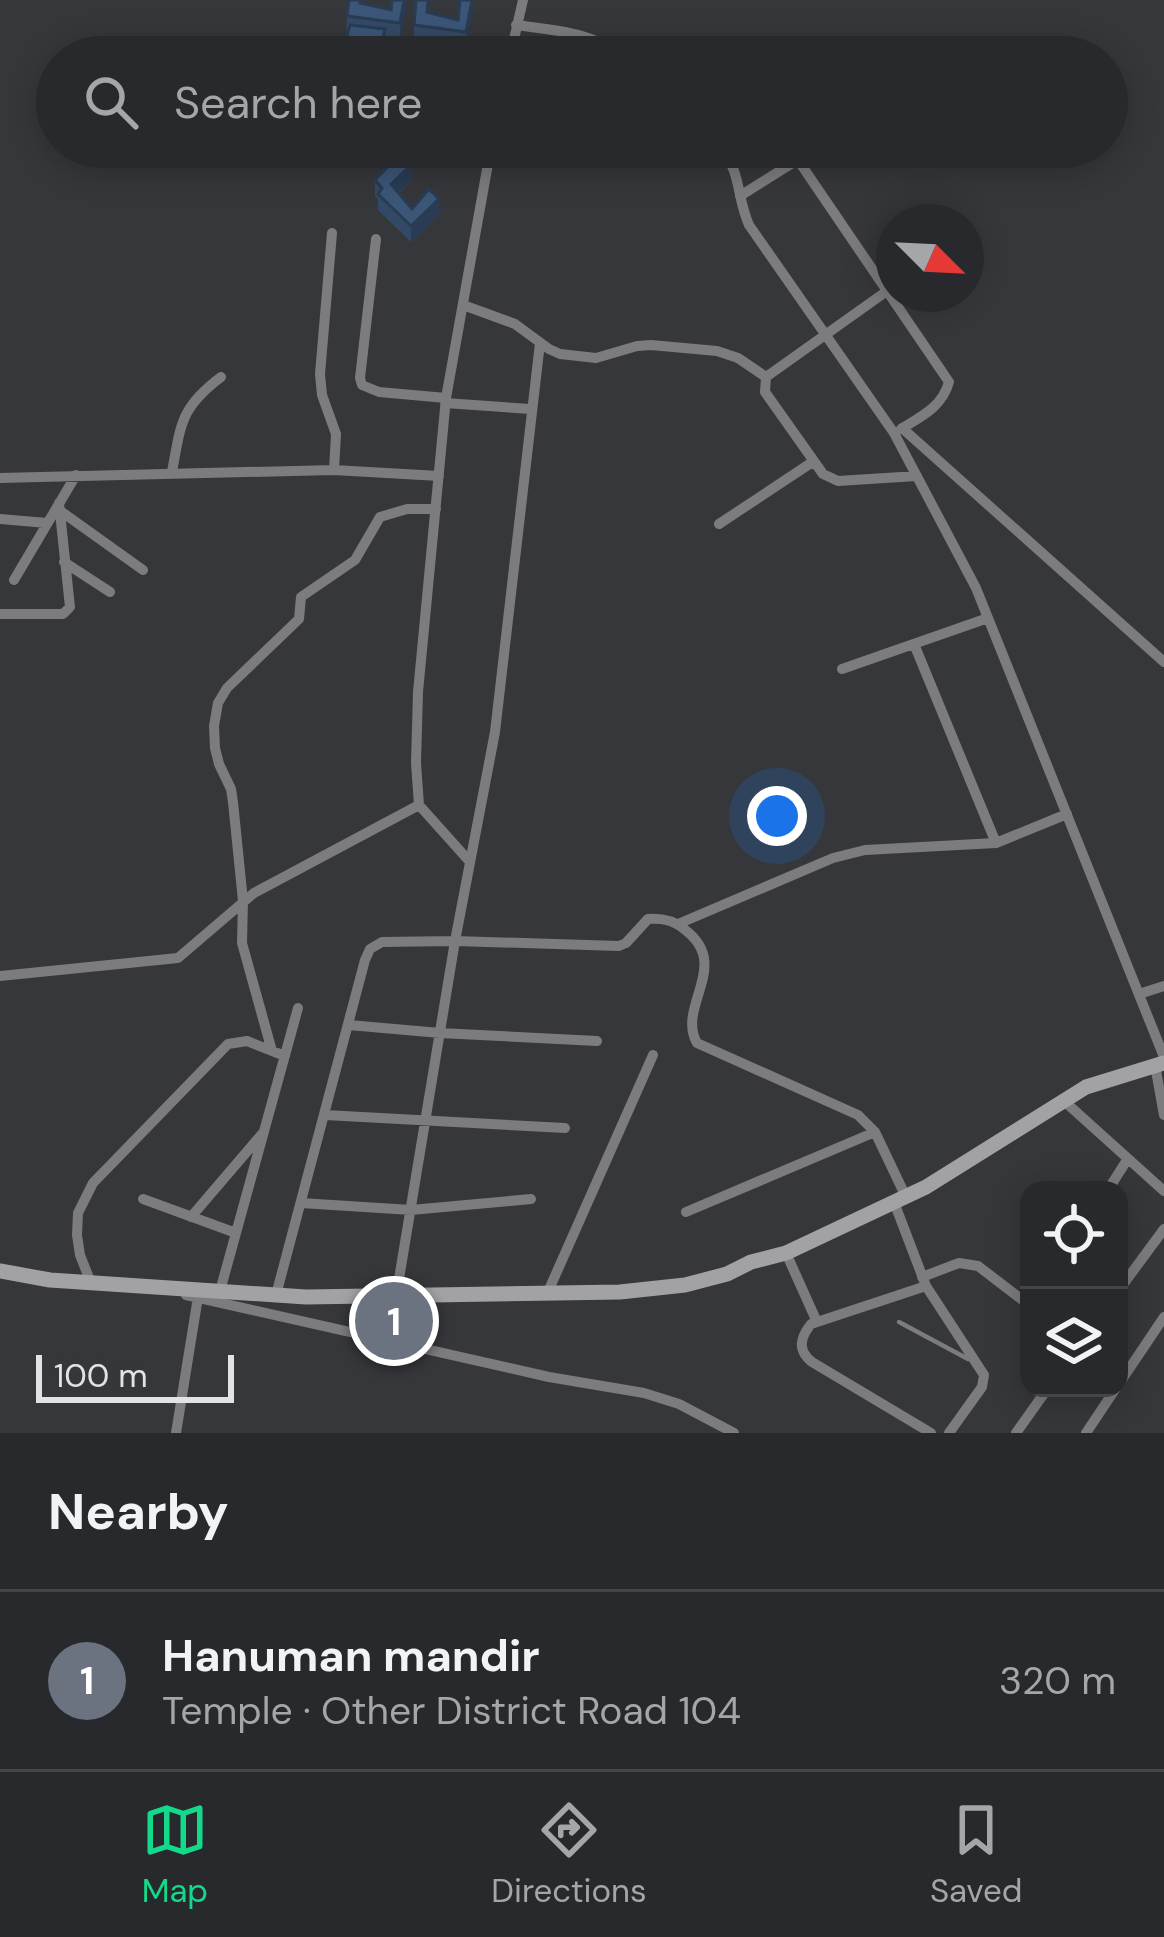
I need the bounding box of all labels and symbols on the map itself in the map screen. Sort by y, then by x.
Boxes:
north arrow [876,204,984,312]
your location [747,786,807,846]
pin: 1 [355,1276,433,1366]
scale bar [36,1349,234,1402]

